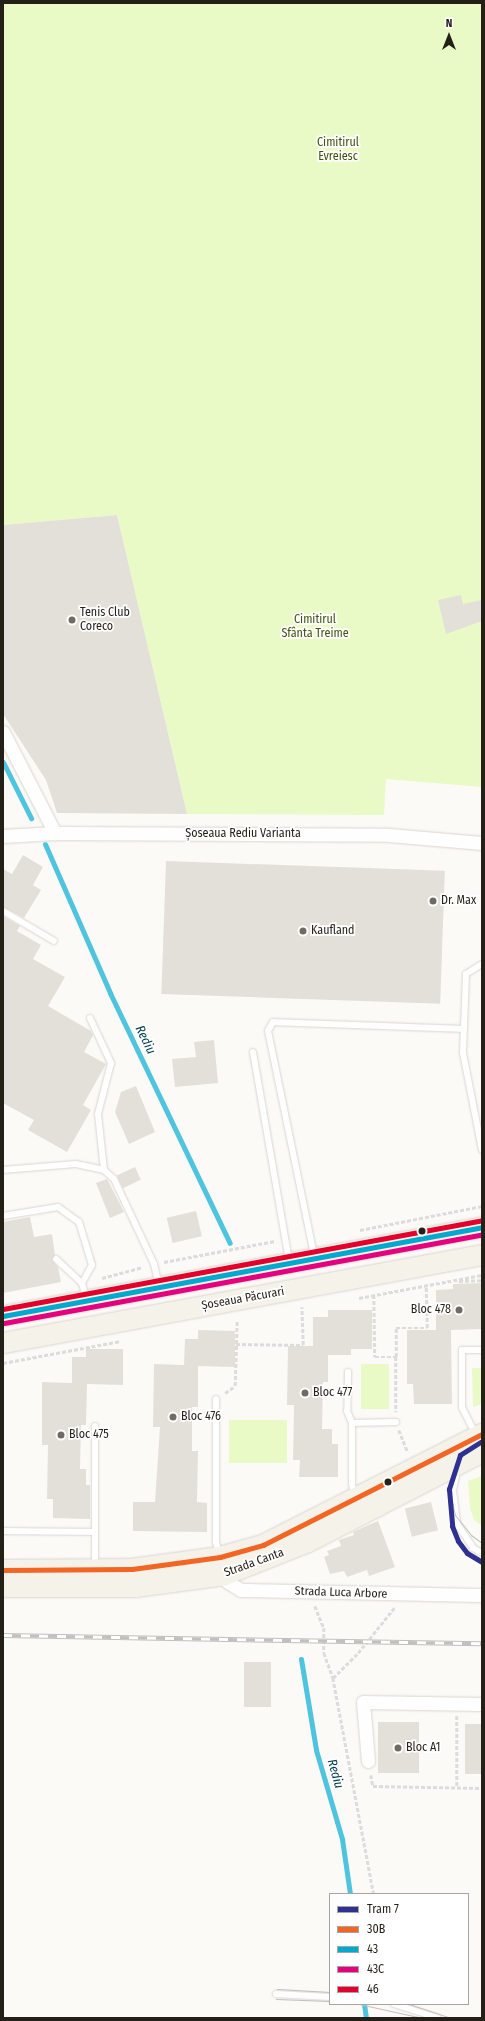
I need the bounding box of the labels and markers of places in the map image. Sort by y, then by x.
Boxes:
place label: Tenis Club Coreco [80,606,130,634]
marker: Tenis Club Coreco [67,615,77,625]
place label: Dr. Max [441,894,476,908]
marker: Dr. Max [428,896,438,906]
place label: Kaufland [311,924,355,938]
marker: Kaufland [298,926,308,936]
unlabelled marker [417,1226,427,1236]
place label: Bloc 478 [411,1303,451,1317]
marker: Bloc 478 [454,1305,464,1315]
place label: Bloc 477 [313,1386,352,1400]
marker: Bloc 477 [300,1388,310,1398]
place label: Bloc 476 [181,1410,221,1424]
marker: Bloc 476 [168,1412,178,1422]
place label: Bloc 475 [69,1428,109,1442]
marker: Bloc 475 [56,1430,66,1440]
unlabelled marker [383,1477,393,1487]
place label: Bloc A1 [406,1741,440,1755]
marker: Bloc A1 [393,1743,403,1753]

